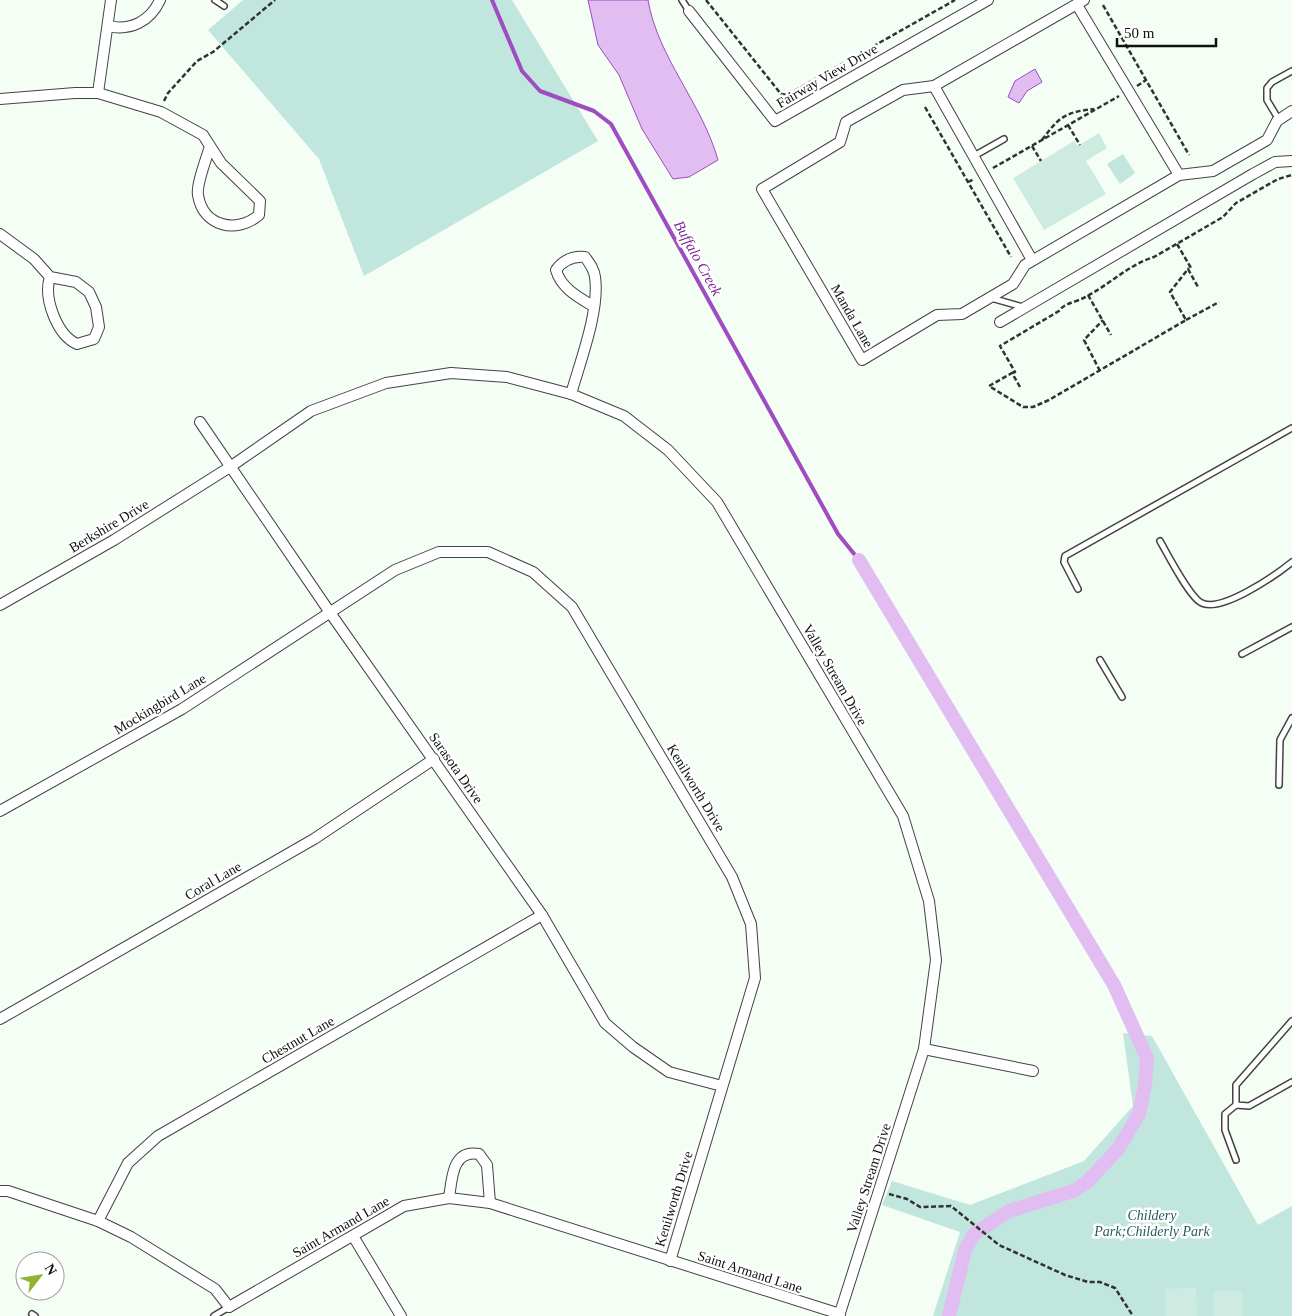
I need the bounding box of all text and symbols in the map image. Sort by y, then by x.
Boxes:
scale bar [1117,15,1216,47]
text: 50 m [1124,25,1155,41]
street label: Fairway View Drive [774,41,880,111]
water label: Buffalo Creek [671,218,725,299]
street label: Manda Lane [828,282,876,350]
street label: Berkshire Drive [67,496,151,556]
street label: Valley Stream Drive [800,622,870,728]
street label: Mockingbird Lane [111,671,209,737]
street label: Sarasota Drive [426,730,486,806]
street label: Kenilworth Drive [664,742,728,834]
street label: Coral Lane [182,859,244,903]
street label: Chestnut Lane [259,1013,337,1067]
street label: Valley Stream Drive [844,1121,894,1235]
street label: Kenilworth Drive [652,1149,696,1249]
street label: Saint Armand Lane [290,1193,392,1261]
park label: Childery Park;Childerly Park [1093,1208,1211,1239]
street label: Saint Armand Lane [696,1248,804,1296]
north arrow [15,1251,65,1301]
text: N [42,1261,60,1278]

